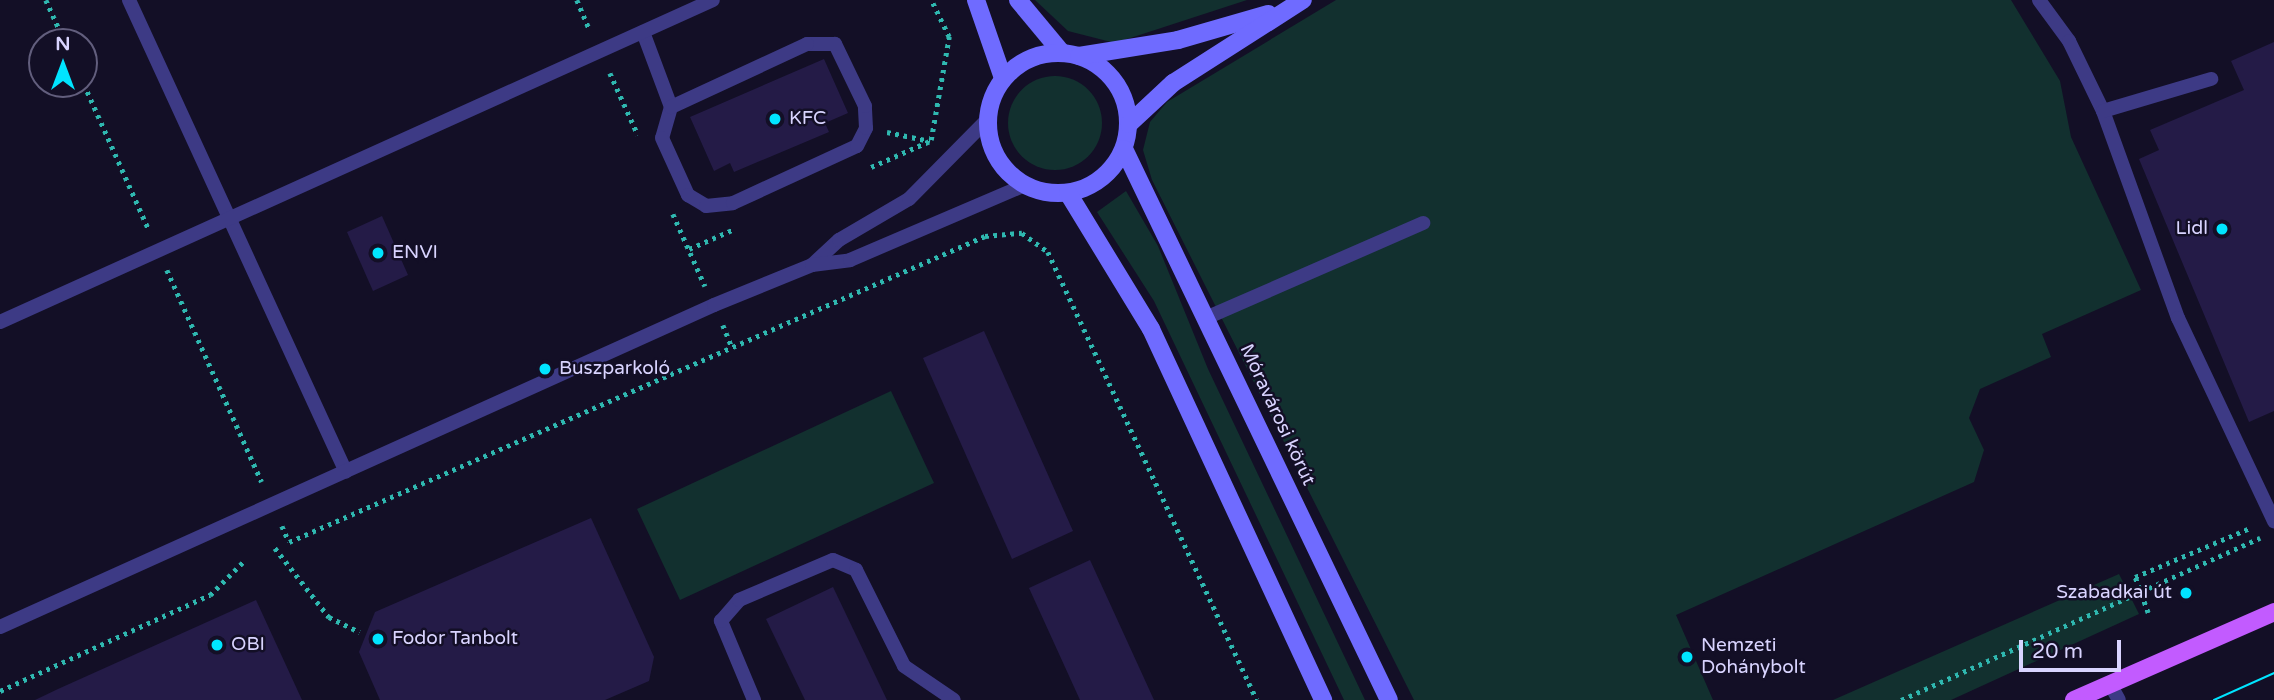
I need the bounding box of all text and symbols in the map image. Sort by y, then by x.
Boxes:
north arrow [28,28,98,98]
text: N [55,33,71,55]
place label: KFC [789,108,826,130]
marker: KFC [767,111,783,127]
place label: Lidl [2176,218,2208,240]
marker: Lidl [2214,221,2230,237]
place label: ENVI [392,242,438,264]
marker: ENVI [370,245,386,261]
street label: Móravárosi körút [1234,341,1320,489]
place label: Buszparkoló [559,358,670,380]
marker: Buszparkoló [537,361,553,377]
place label: Szabadkai út [2056,582,2172,604]
marker: Szabadkai út [2178,585,2194,601]
scale bar [2022,626,2124,670]
place label: Fodor Tanbolt [392,628,518,650]
marker: Fodor Tanbolt [370,631,386,647]
place label: OBI [231,634,265,656]
place label: Nemzeti Dohánybolt [1701,635,1806,679]
marker: OBI [209,637,225,653]
text: 20 m [2032,639,2083,664]
marker: Nemzeti Dohánybolt [1679,649,1695,665]

